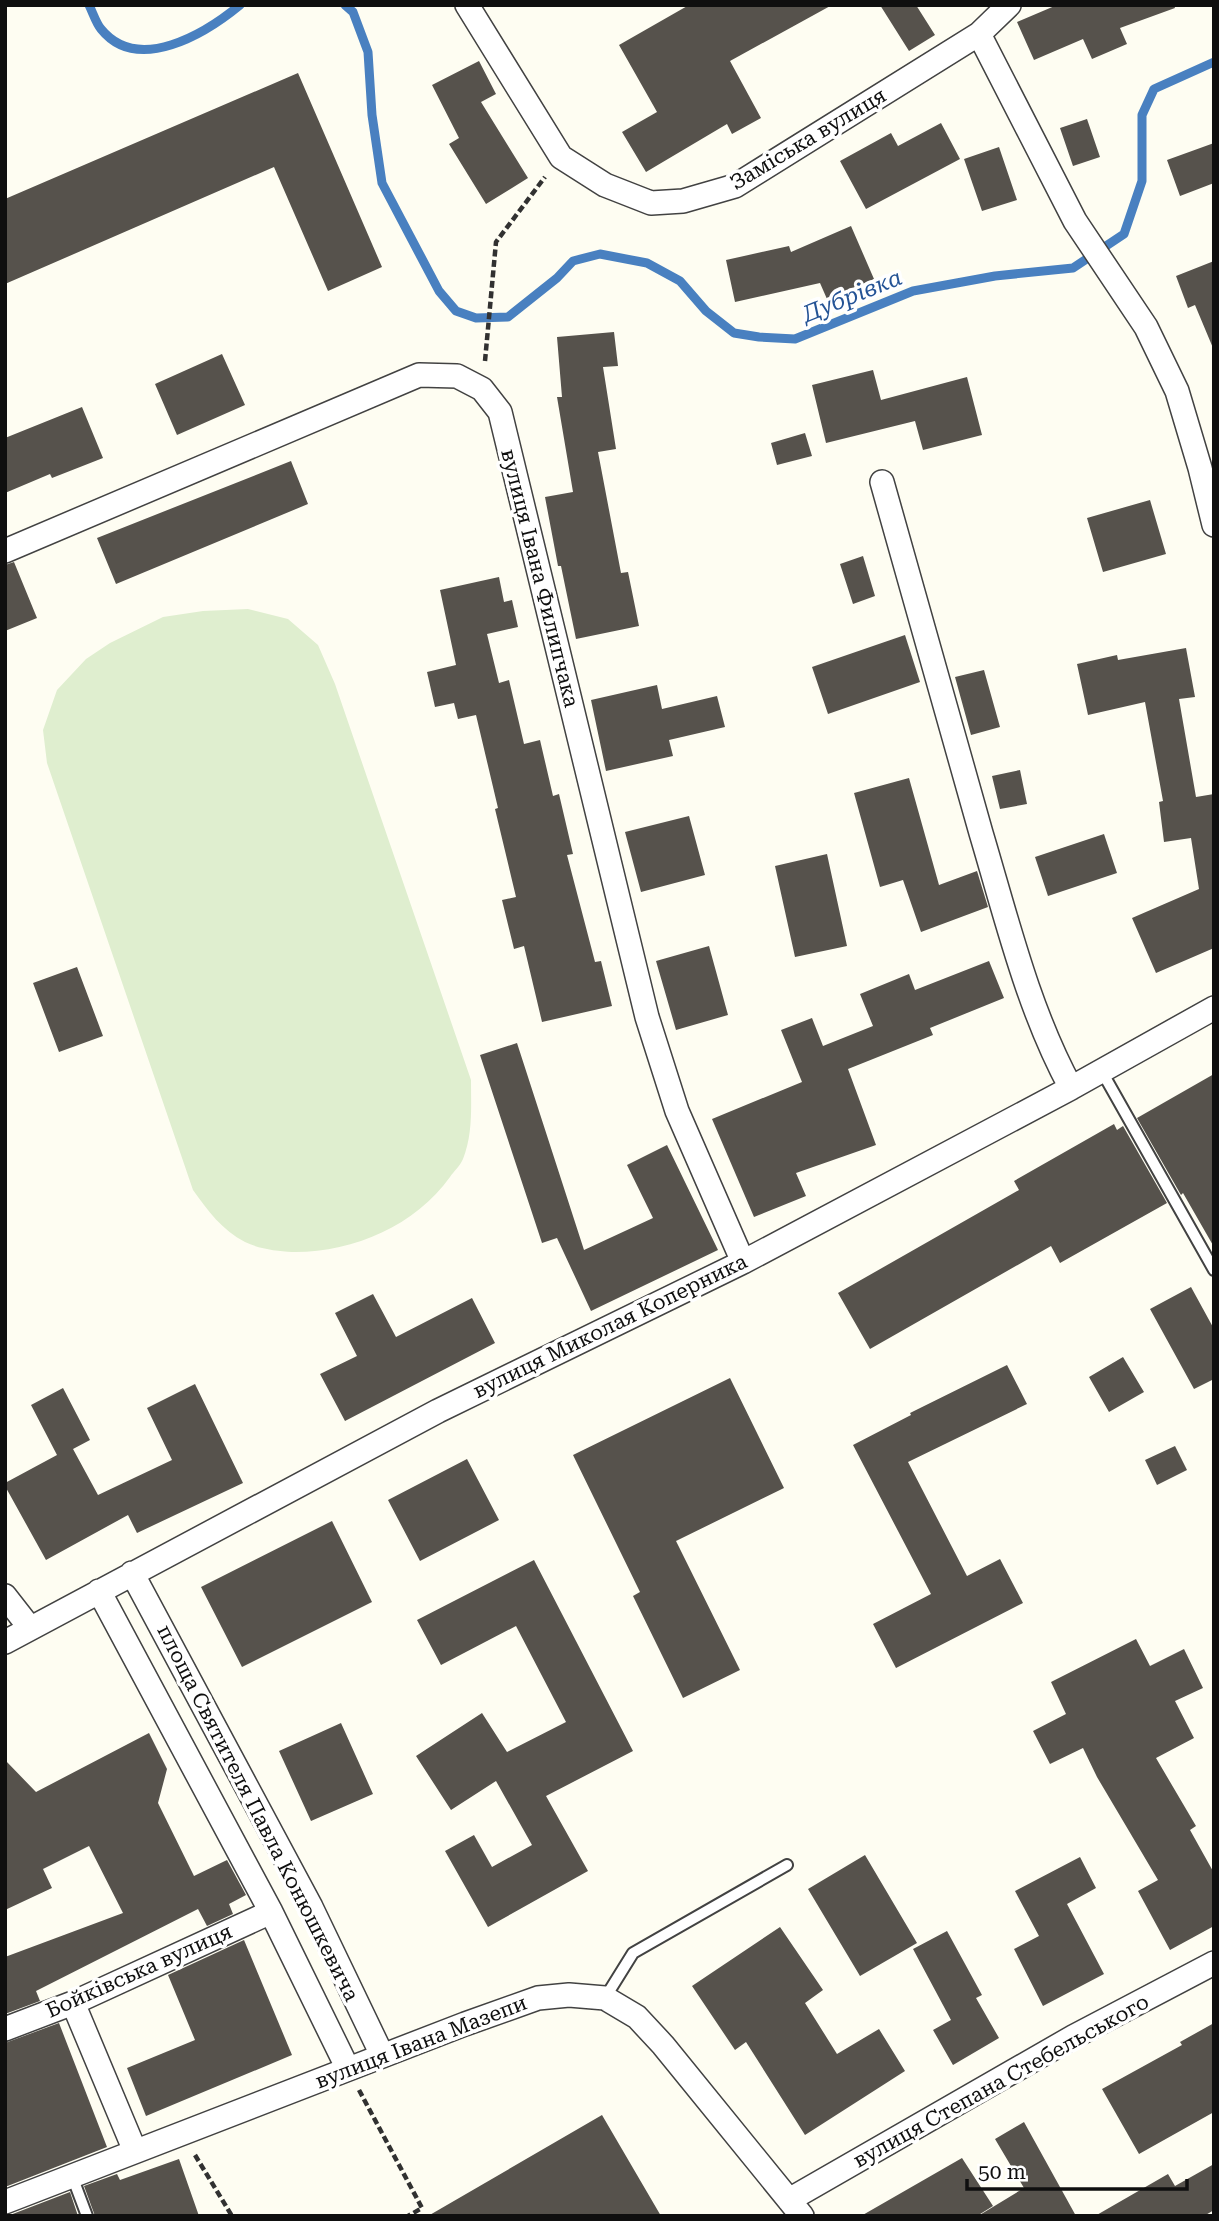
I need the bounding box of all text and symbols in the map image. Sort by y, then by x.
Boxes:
street label: Заміська вулиця [726,83,890,195]
water label: Дубрівка [796,264,906,329]
street label: вулиця Івана Филипчака [496,446,584,710]
street label: вулиця Миколая Коперника [469,1249,751,1403]
street label: площа Святителя Павла Конюшкевича [152,1621,364,2006]
street label: Бойківська вулиця [42,1919,236,2023]
street label: вулиця Степана Стебельського [849,1989,1153,2173]
street label: вулиця Івана Мазепи [312,1991,530,2093]
scale bar [967,2148,1188,2192]
text: 50 m [978,2160,1026,2184]

